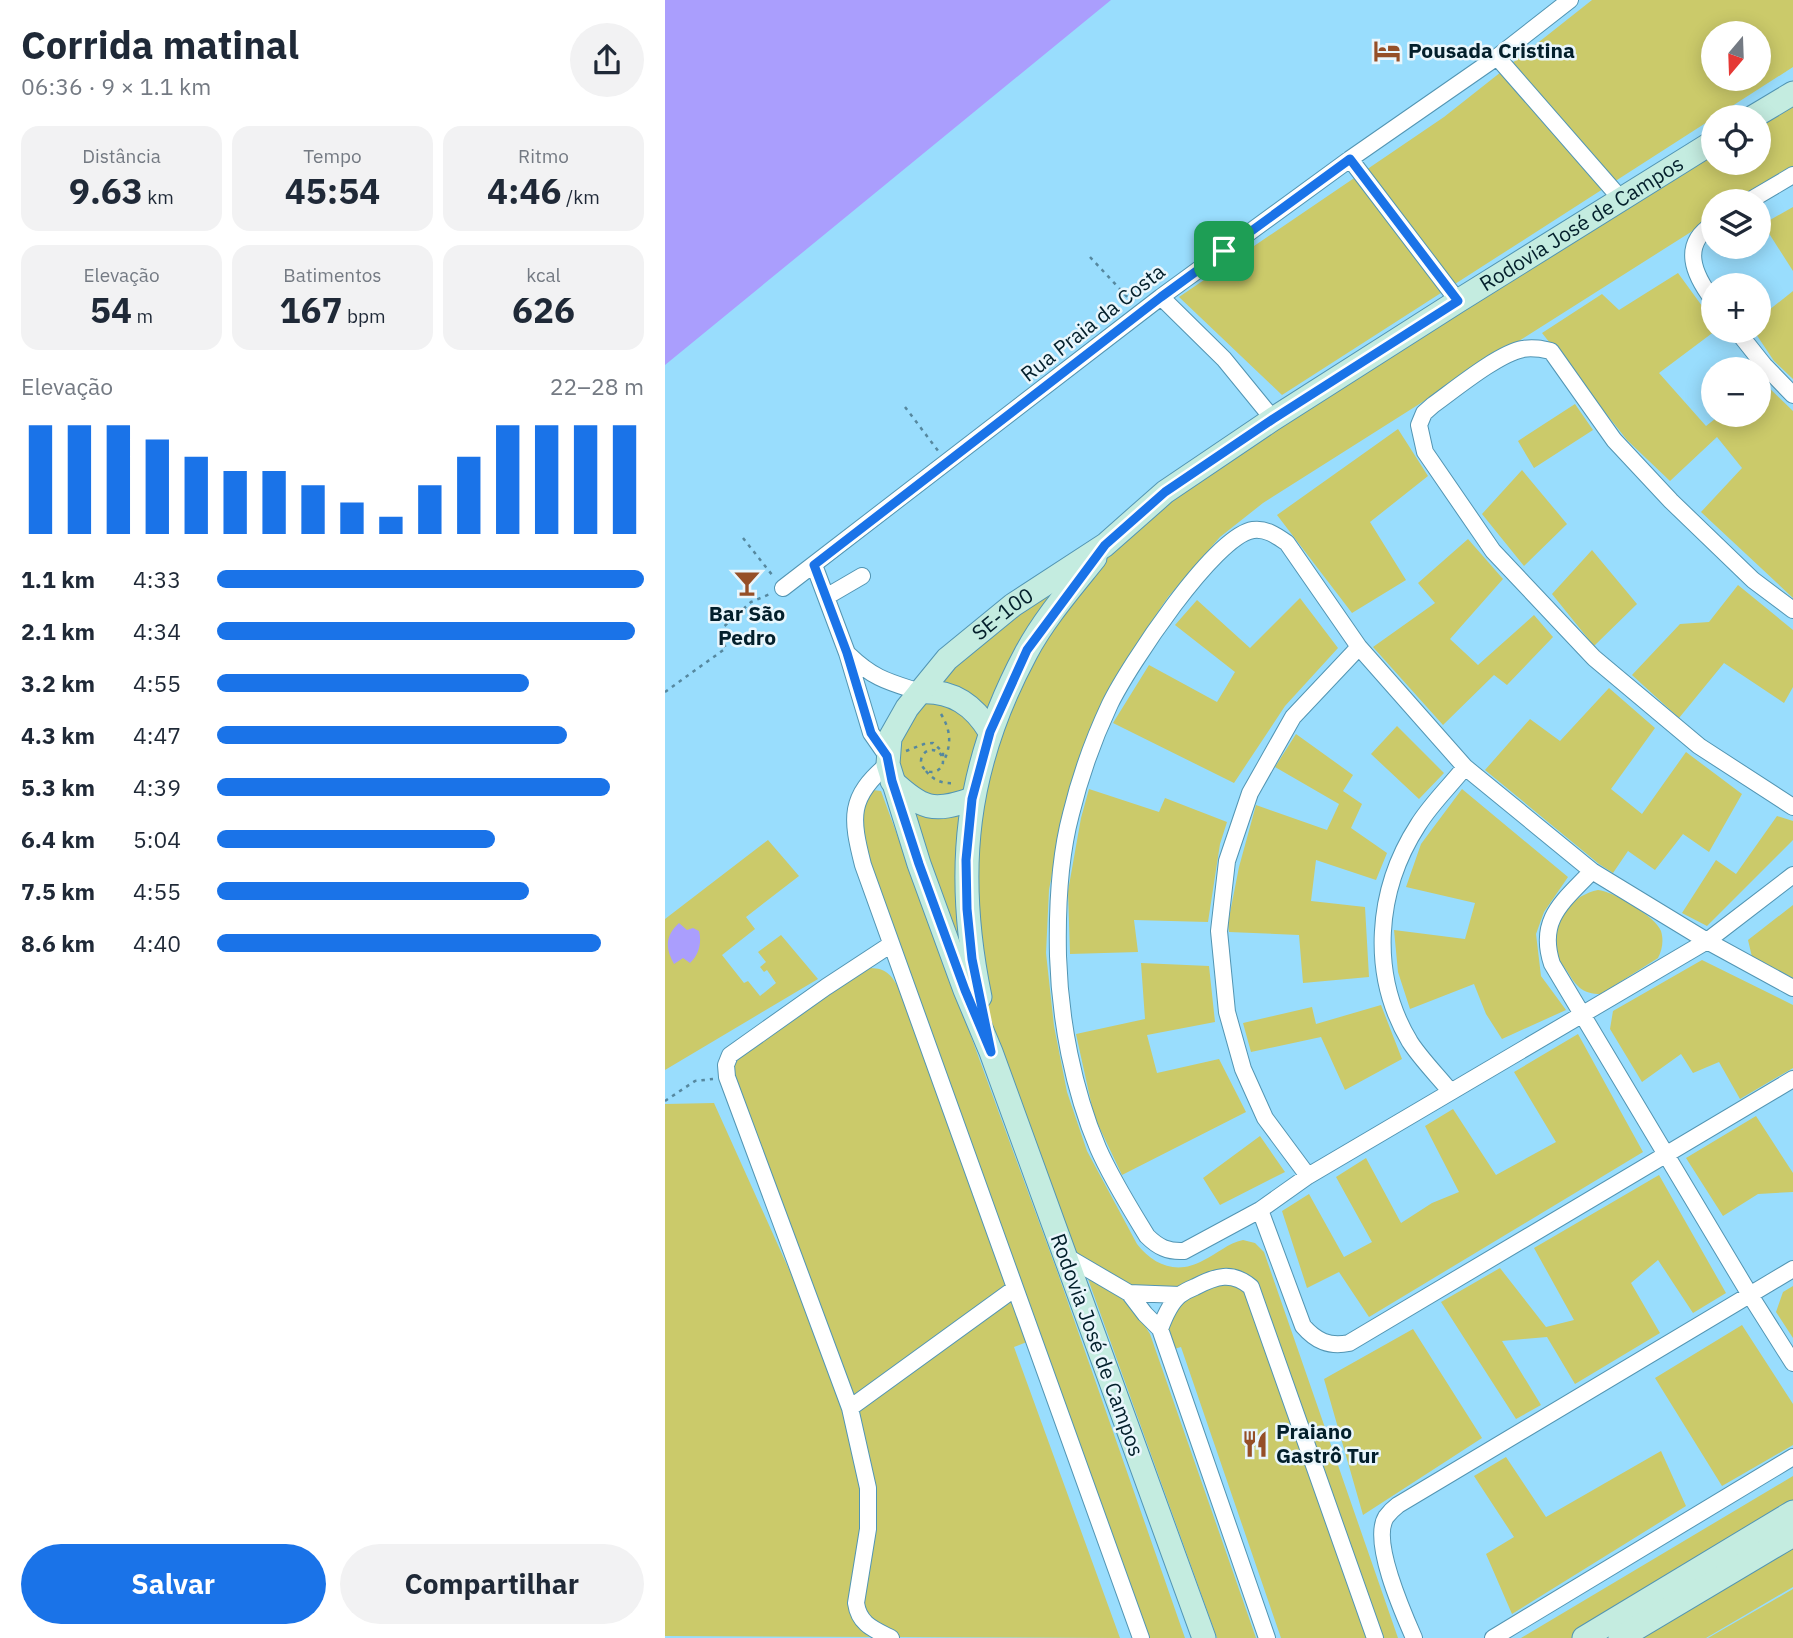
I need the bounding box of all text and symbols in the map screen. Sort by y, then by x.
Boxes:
text: Corrida matinal [21,20,299,69]
north arrow [1701,21,1771,91]
map controls [1701,21,1771,427]
button: share [570,23,644,97]
hotel icon: Pousada Cristina [1372,36,1402,66]
place label: Pousada Cristina [1408,36,1575,64]
text: 06:36 · 9 × 1.1 km [21,71,211,101]
button: locate [1701,105,1771,175]
text: Distância [82,144,161,168]
text: Tempo [303,144,362,168]
text: Ritmo [518,144,569,168]
street label: Rodovia José de Campos [1474,149,1688,297]
text: 9.63 [69,168,143,214]
text: 45:54 [285,168,380,214]
text: 4:46 [487,168,562,214]
text: km [143,185,174,209]
text: /km [562,185,600,209]
button: layers [1701,189,1771,259]
pin [1194,221,1254,281]
icon: arrive [1205,232,1243,270]
street label: Rua Praia da Costa [1014,257,1170,387]
text: Elevação [83,263,160,287]
text: Batimentos [283,263,382,287]
text: kcal [526,263,561,287]
button: + [1701,273,1771,343]
text: 54 [90,287,132,333]
text: 167 [279,287,342,333]
text: 626 [512,287,575,333]
text: m [132,304,153,328]
text: bpm [342,304,386,328]
button: − [1701,357,1771,427]
text: Elevação [21,371,113,401]
text: 22–28 m [550,371,644,401]
text: 1.1 km [21,564,95,594]
text: 4:33 [133,564,181,594]
bar icon: Bar São Pedro [732,568,762,598]
street label: SE-100 [966,581,1038,646]
place label: Bar São Pedro [709,599,785,651]
text: 2.1 km [21,616,95,646]
text: 4:34 [133,616,181,646]
text: 3.2 km [21,668,95,698]
text: 4:55 [133,668,181,698]
text: 4.3 km [21,720,95,750]
text: 4:47 [133,720,181,750]
text: 5.3 km [21,772,95,802]
text: 4:39 [133,772,181,802]
text: 6.4 km [21,824,95,854]
text: 5:04 [133,824,181,854]
text: 7.5 km [21,876,95,906]
text: 4:55 [133,876,181,906]
text: 8.6 km [21,928,95,958]
text: 4:40 [133,928,181,958]
street label: Rodovia José de Campos [1045,1229,1151,1460]
place label: Praiano Gastrô Tur [1276,1417,1380,1469]
restaurant icon: Praiano Gastrô Tur [1240,1429,1270,1459]
button: Salvar [21,1544,326,1624]
button: Compartilhar [340,1544,644,1624]

